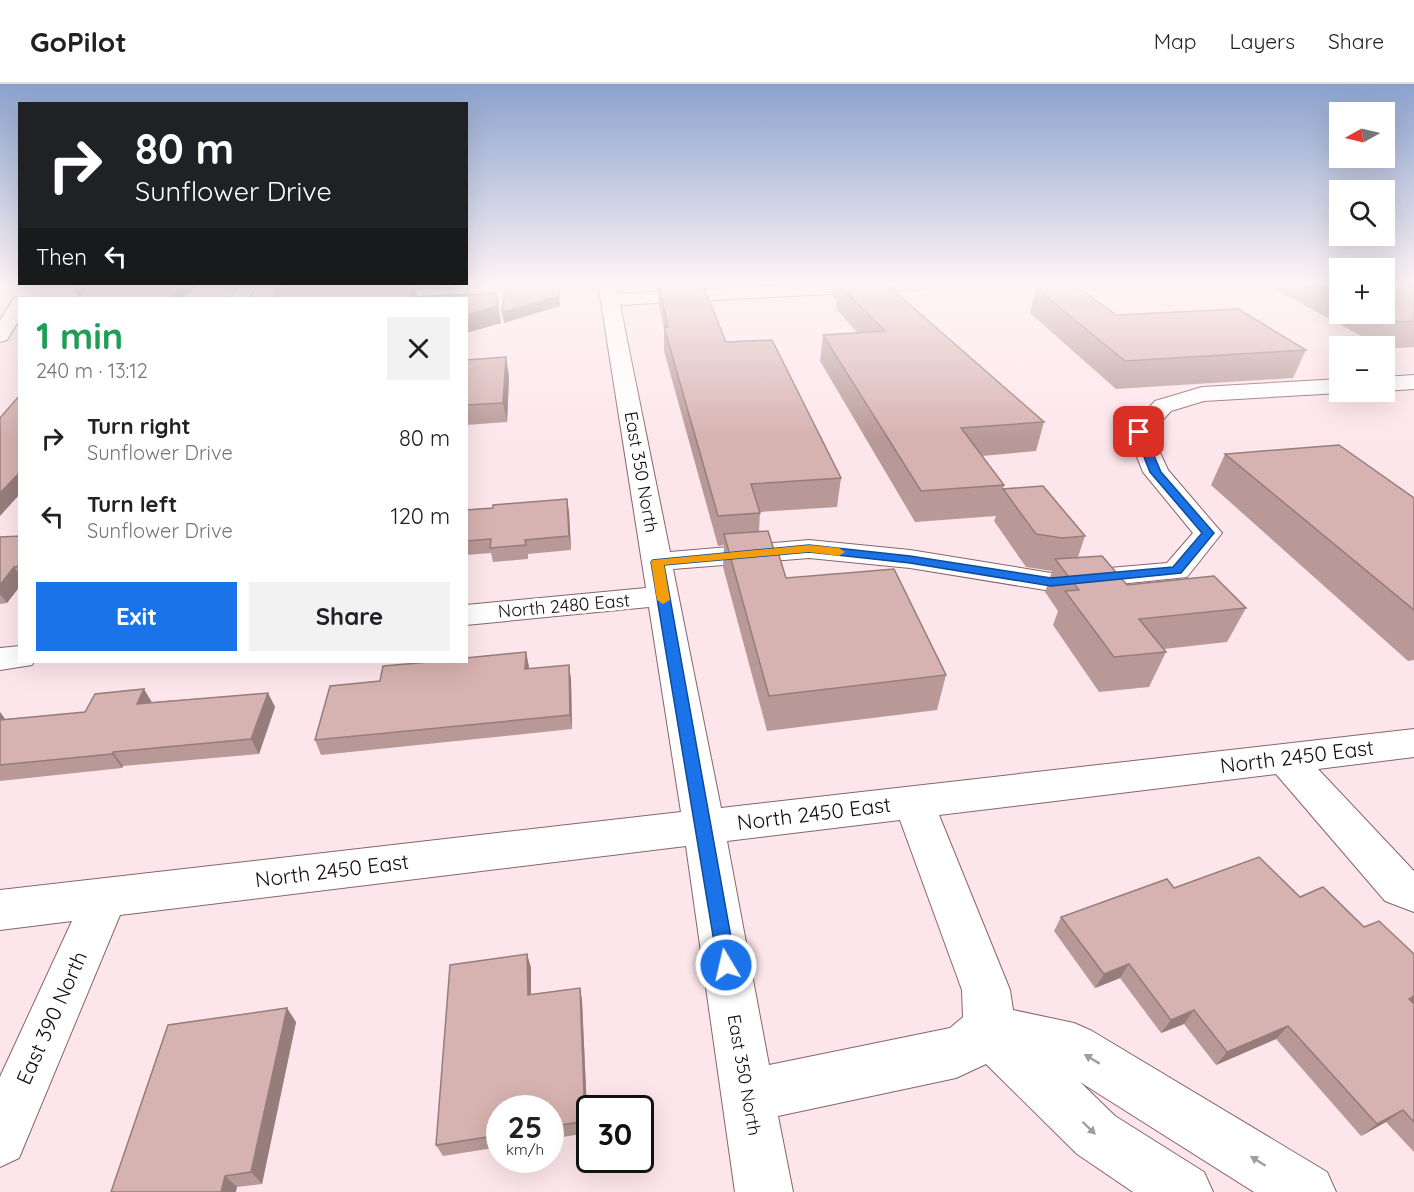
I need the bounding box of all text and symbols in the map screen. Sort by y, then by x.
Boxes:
text: GoPilot [30,24,127,59]
text: Map [1154,28,1197,54]
text: Layers [1230,28,1295,54]
text: Share [1328,28,1384,54]
north arrow [1329,102,1395,168]
map controls [1329,102,1395,402]
text: 80 m [135,122,234,175]
icon: right [36,126,114,204]
text: Sunflower Drive [135,174,332,208]
button: search [1329,180,1395,246]
icon: left [99,240,132,273]
text: Then [36,243,87,271]
button: + [1329,258,1395,324]
text: 1 min [36,313,123,358]
button: close [387,317,450,380]
button: − [1329,336,1395,402]
text: 240 m · 13:12 [36,358,148,383]
pin [1113,406,1164,457]
street label: East 350 North [620,410,663,534]
text: Turn right [87,412,191,440]
icon: arrive [1122,415,1155,448]
icon: right [36,422,69,455]
text: 80 m [399,424,450,452]
text: Sunflower Drive [87,440,233,465]
text: Turn left [87,490,177,518]
icon: left [36,500,69,533]
text: 120 m [391,502,450,530]
text: Sunflower Drive [87,518,233,543]
button: Exit [36,582,237,651]
button: Share [249,582,450,651]
street label: North 2480 East [497,588,631,623]
street label: North 2450 East [1219,734,1375,778]
street label: North 2450 East [736,791,892,835]
street label: North 2450 East [254,848,410,892]
position arrow [694,933,758,997]
street label: East 390 North [10,947,92,1088]
street label: East 350 North [723,1013,766,1137]
one-way arrow [1083,1054,1100,1064]
speed limit sign: 30 [576,1095,654,1173]
text: 25 [508,1108,542,1146]
one-way arrow [1082,1121,1097,1135]
text: km/h [506,1140,544,1159]
one-way arrow [1250,1156,1266,1167]

